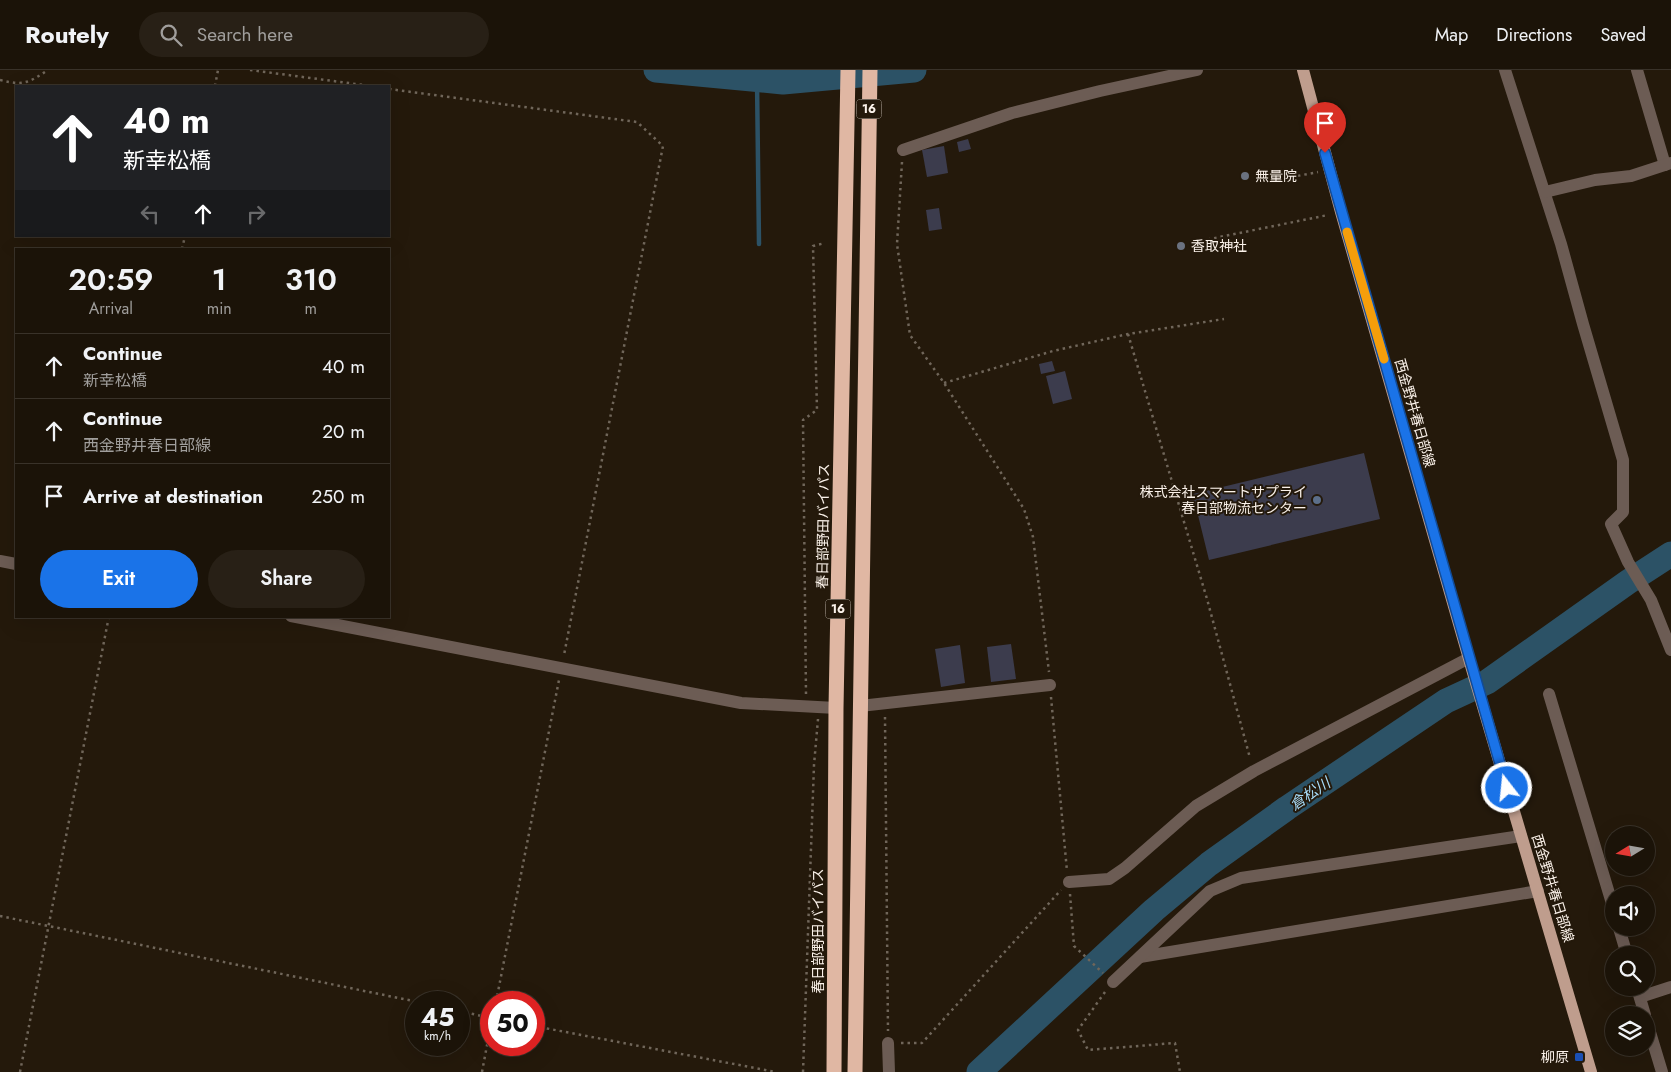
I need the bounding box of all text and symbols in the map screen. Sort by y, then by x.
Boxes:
search box [139,12,489,57]
text: Routely [25,17,109,52]
icon: search [157,21,185,49]
text: Search here [197,21,293,48]
text: Map [1435,22,1468,48]
text: Directions [1496,22,1572,48]
text: Saved [1600,22,1646,48]
text: 40 m [123,96,210,146]
road number: 16 [856,100,882,118]
pin [1304,102,1346,153]
icon: ahead [40,105,105,170]
icon: arrive [1311,109,1339,137]
text: 新幸松橋 [123,144,211,176]
place label: 無量院 [1255,166,1297,186]
marker: 無量院 [1239,170,1251,182]
icon: left [136,200,164,228]
icon: ahead [189,200,217,228]
icon: right [242,200,270,228]
place label: 香取神社 [1191,236,1247,256]
marker: 香取神社 [1175,240,1187,252]
text: 20:59 [68,258,154,301]
text: 1 [212,258,227,301]
text: 310 [285,258,337,301]
text: Arrival [89,297,133,320]
text: min [207,297,232,320]
text: m [305,297,317,320]
text: Continue [83,340,162,367]
icon: ahead [40,352,68,380]
text: 40 m [322,353,365,380]
street label: 西金野井春日部線 [1390,356,1440,470]
text: 新幸松橋 [83,369,147,392]
text: Continue [83,405,162,432]
icon: ahead [40,417,68,445]
text: 20 m [322,418,365,445]
text: 西金野井春日部線 [83,434,211,457]
street label: 春日部野田バイパス [812,463,834,589]
icon: arrive [40,482,68,510]
place label: 株式会社スマートサプライ 春日部物流センター [1139,482,1307,518]
text: Arrive at destination [83,483,263,510]
text: 250 m [312,483,365,510]
marker: 株式会社スマートサプライ 春日部物流センター [1311,494,1323,506]
button: Exit [40,550,198,608]
button: Share [208,550,365,608]
road number: 16 [826,600,850,618]
position arrow [1480,761,1532,813]
water label: 倉松川 [1285,771,1336,816]
north arrow [1605,826,1655,876]
map controls [1605,826,1655,1056]
street label: 西金野井春日部線 [1527,832,1579,944]
street label: 春日部野田バイパス [808,868,828,994]
button: sound [1605,886,1655,936]
button: search [1605,946,1655,996]
speed limit sign: 50 [480,991,545,1056]
text: 45 [421,999,454,1035]
button: layers [1605,1006,1655,1056]
text: km/h [424,1027,451,1045]
place label: 柳原 [1541,1047,1569,1067]
marker: 柳原 [1573,1051,1585,1063]

